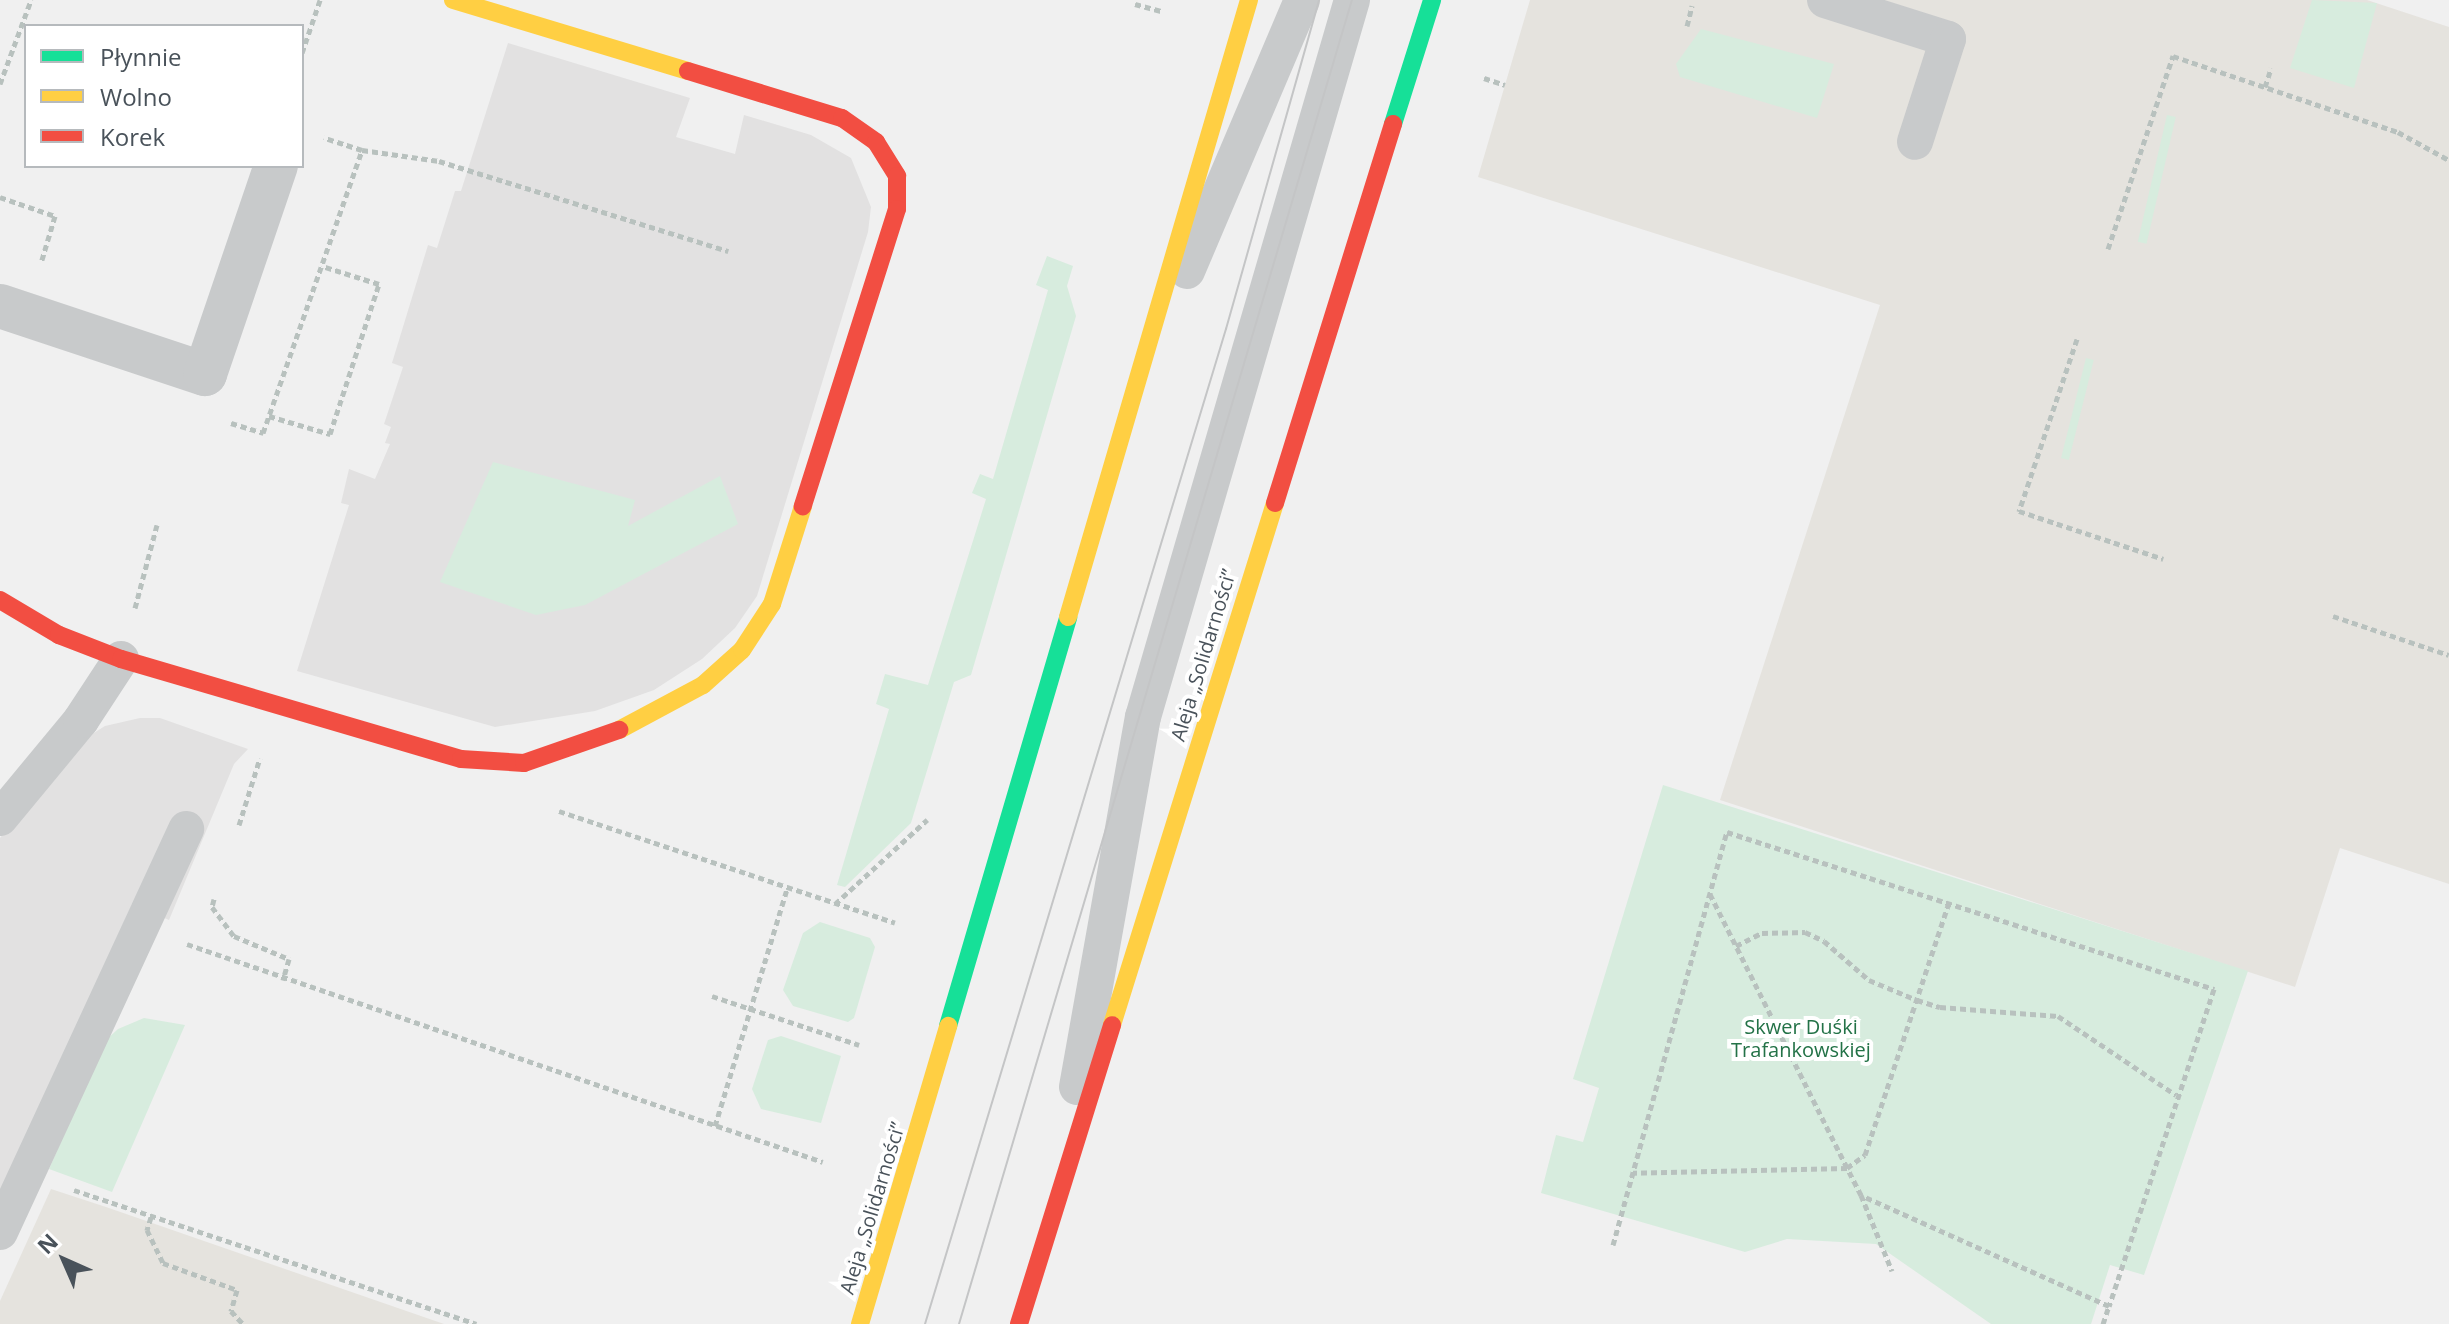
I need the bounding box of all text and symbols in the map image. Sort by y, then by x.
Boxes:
legend [24,24,304,168]
text: Płynnie [100,40,182,73]
text: Wolno [100,80,172,113]
text: Korek [100,120,165,153]
street label: Aleja „Solidarności” [1165,566,1241,744]
park label: Skwer Duśki Trafankowskiej [1731,1014,1871,1061]
street label: Aleja „Solidarności” [834,1119,910,1297]
north arrow [24,1220,104,1300]
text: N [30,1226,64,1260]

